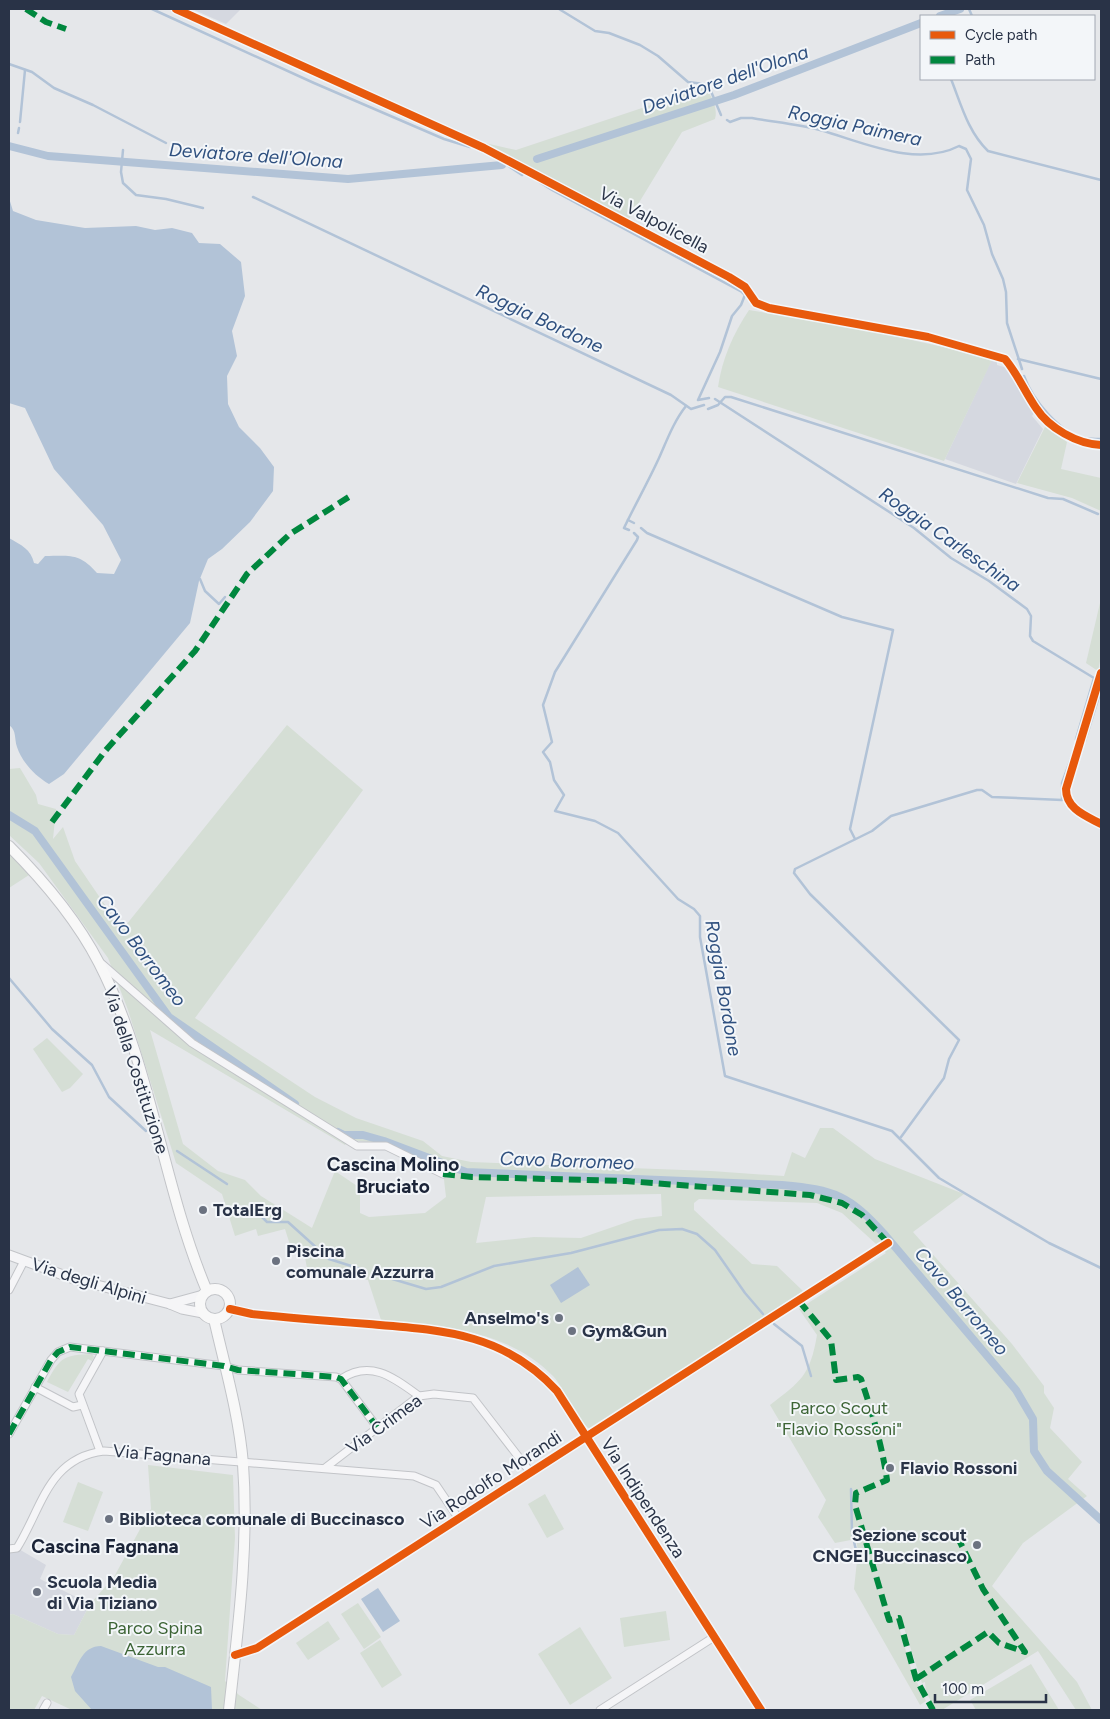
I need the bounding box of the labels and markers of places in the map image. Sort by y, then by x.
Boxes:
place label: TotalErg [213,1199,282,1221]
marker: TotalErg [197,1204,209,1216]
place label: Piscina comunale Azzurra [286,1240,434,1283]
marker: Piscina comunale Azzurra [270,1255,282,1267]
place label: Anselmo's [464,1307,550,1329]
marker: Anselmo's [553,1312,565,1324]
place label: Gym&Gun [582,1320,667,1342]
marker: Gym&Gun [566,1325,578,1337]
place label: Flavio Rossoni [900,1457,1017,1479]
marker: Flavio Rossoni [884,1462,896,1474]
place label: Biblioteca comunale di Buccinasco [119,1508,404,1530]
marker: Biblioteca comunale di Buccinasco [103,1513,115,1525]
place label: Sezione scout CNGEI Buccinasco [812,1524,967,1567]
marker: Sezione scout CNGEI Buccinasco [971,1539,983,1551]
place label: Scuola Media di Via Tiziano [47,1571,157,1614]
marker: Scuola Media di Via Tiziano [31,1586,43,1598]

